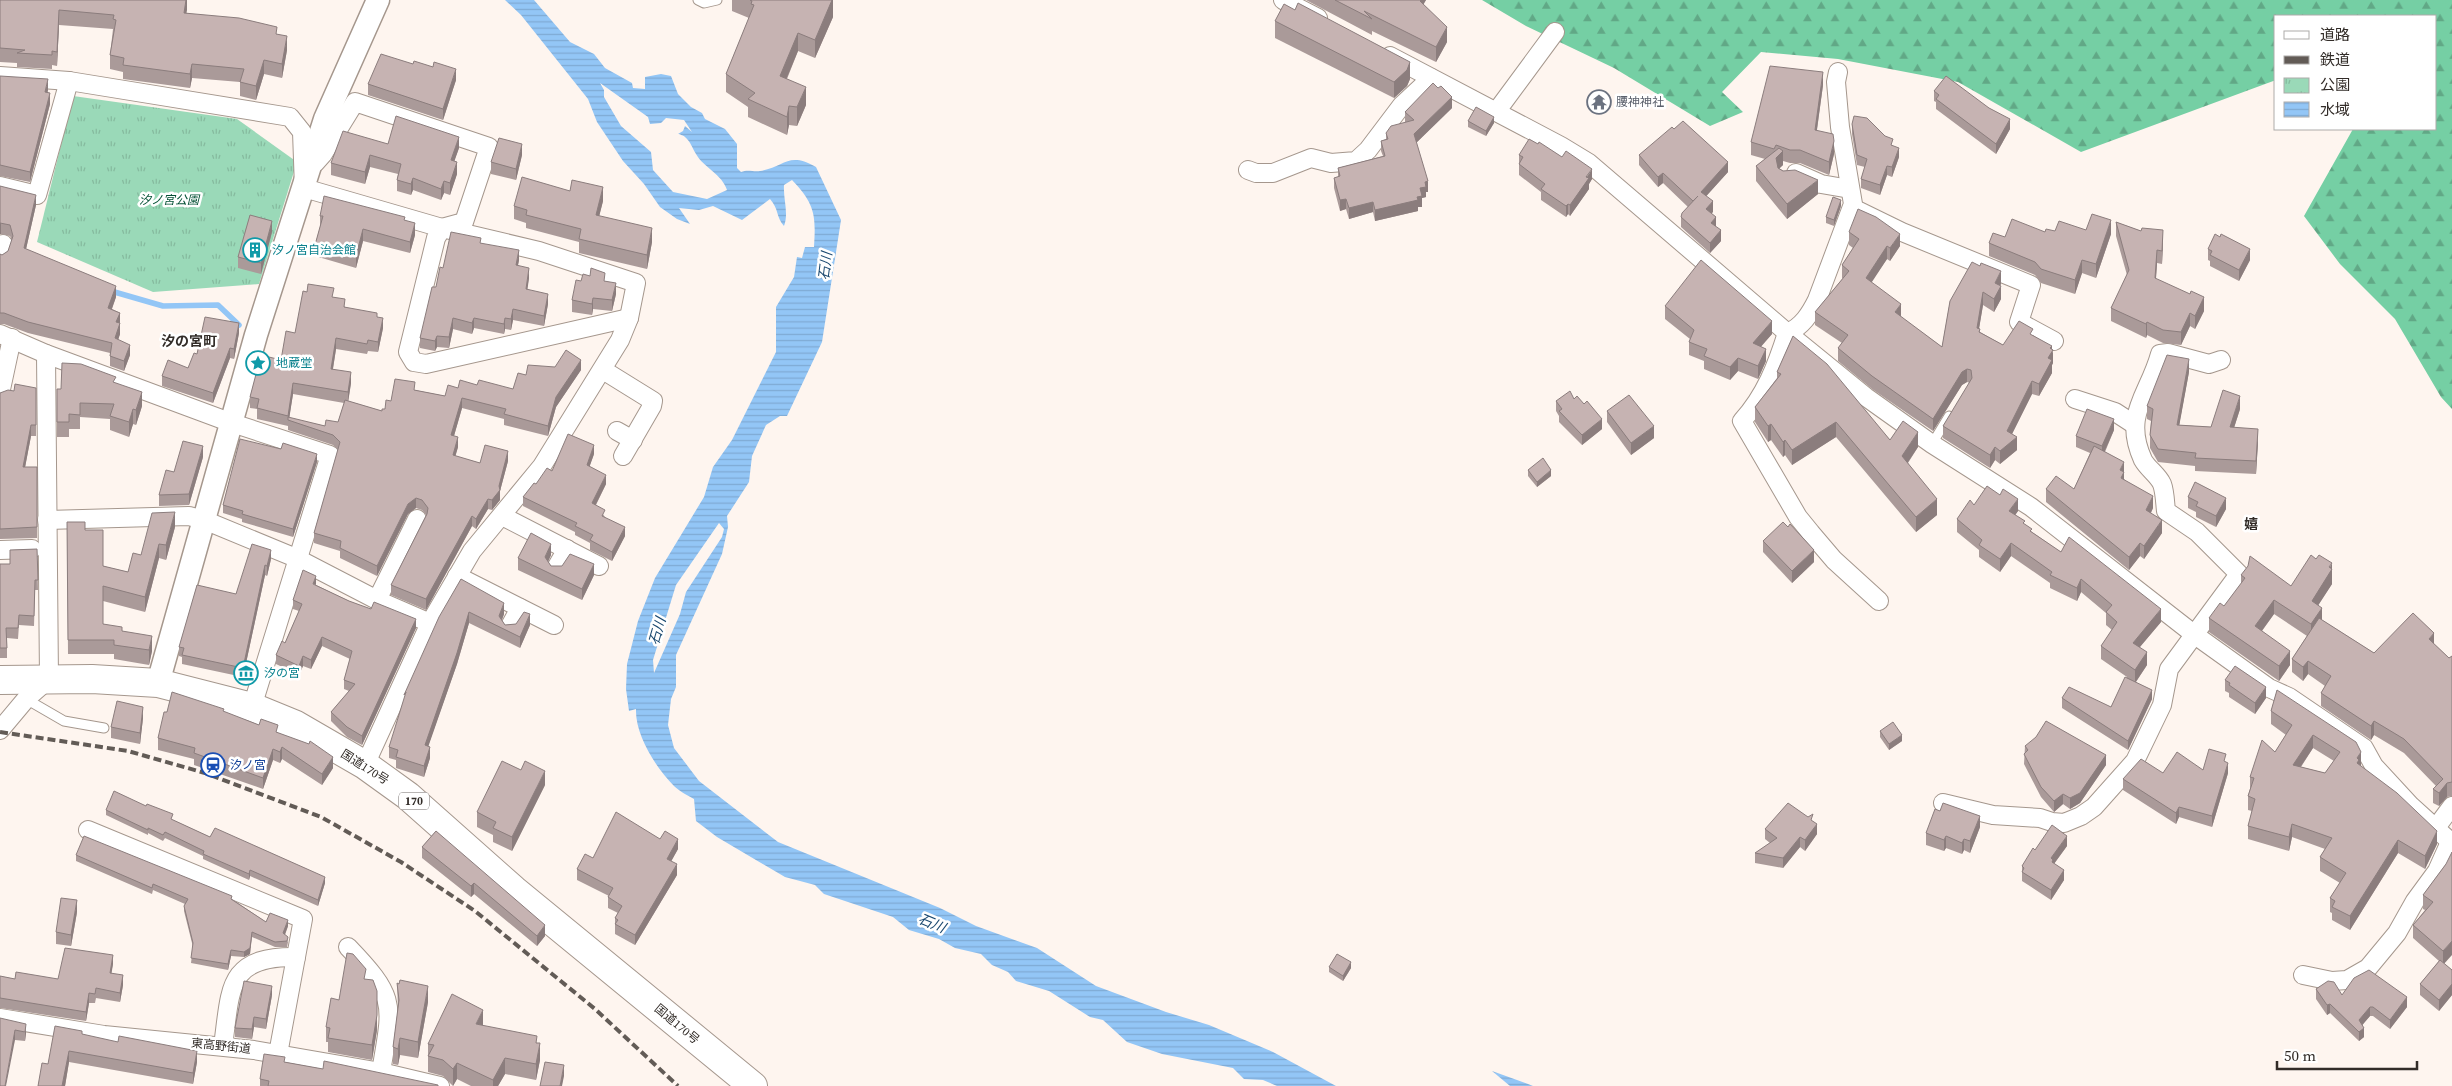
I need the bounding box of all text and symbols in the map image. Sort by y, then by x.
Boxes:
legend [2274,15,2437,130]
text: 道路 [2320,24,2350,45]
text: 鉄道 [2320,49,2350,70]
text: 公園 [2320,74,2350,95]
temple icon: 腰神神社 [1586,89,1612,115]
place label: 腰神神社 [1616,94,1664,110]
text: 水域 [2320,99,2350,120]
park label: 汐ノ宮公園 [139,192,201,208]
building icon: 汐ノ宮自治会館 [242,237,268,263]
place label: 汐ノ宮自治会館 [272,242,356,258]
water label: 石川 [813,249,837,281]
district label: 汐の宮町 [161,331,217,351]
place icon: 地蔵堂 [245,350,271,376]
place label: 地蔵堂 [276,355,312,371]
district label: 嬉 [2244,514,2258,534]
water label: 石川 [644,613,671,647]
museum icon: 汐の宮 [233,660,259,686]
place label: 汐の宮 [264,665,300,681]
street label: 国道170号 [338,746,392,788]
station icon: 汐ノ宮 [200,752,226,778]
place label: 汐ノ宮 [230,757,266,773]
road number: 170 [399,792,429,809]
water label: 石川 [915,908,951,938]
street label: 国道170号 [651,1001,703,1047]
street label: 東高野街道 [190,1035,252,1057]
scale bar [2277,1038,2417,1070]
text: 50 m [2284,1045,2316,1066]

